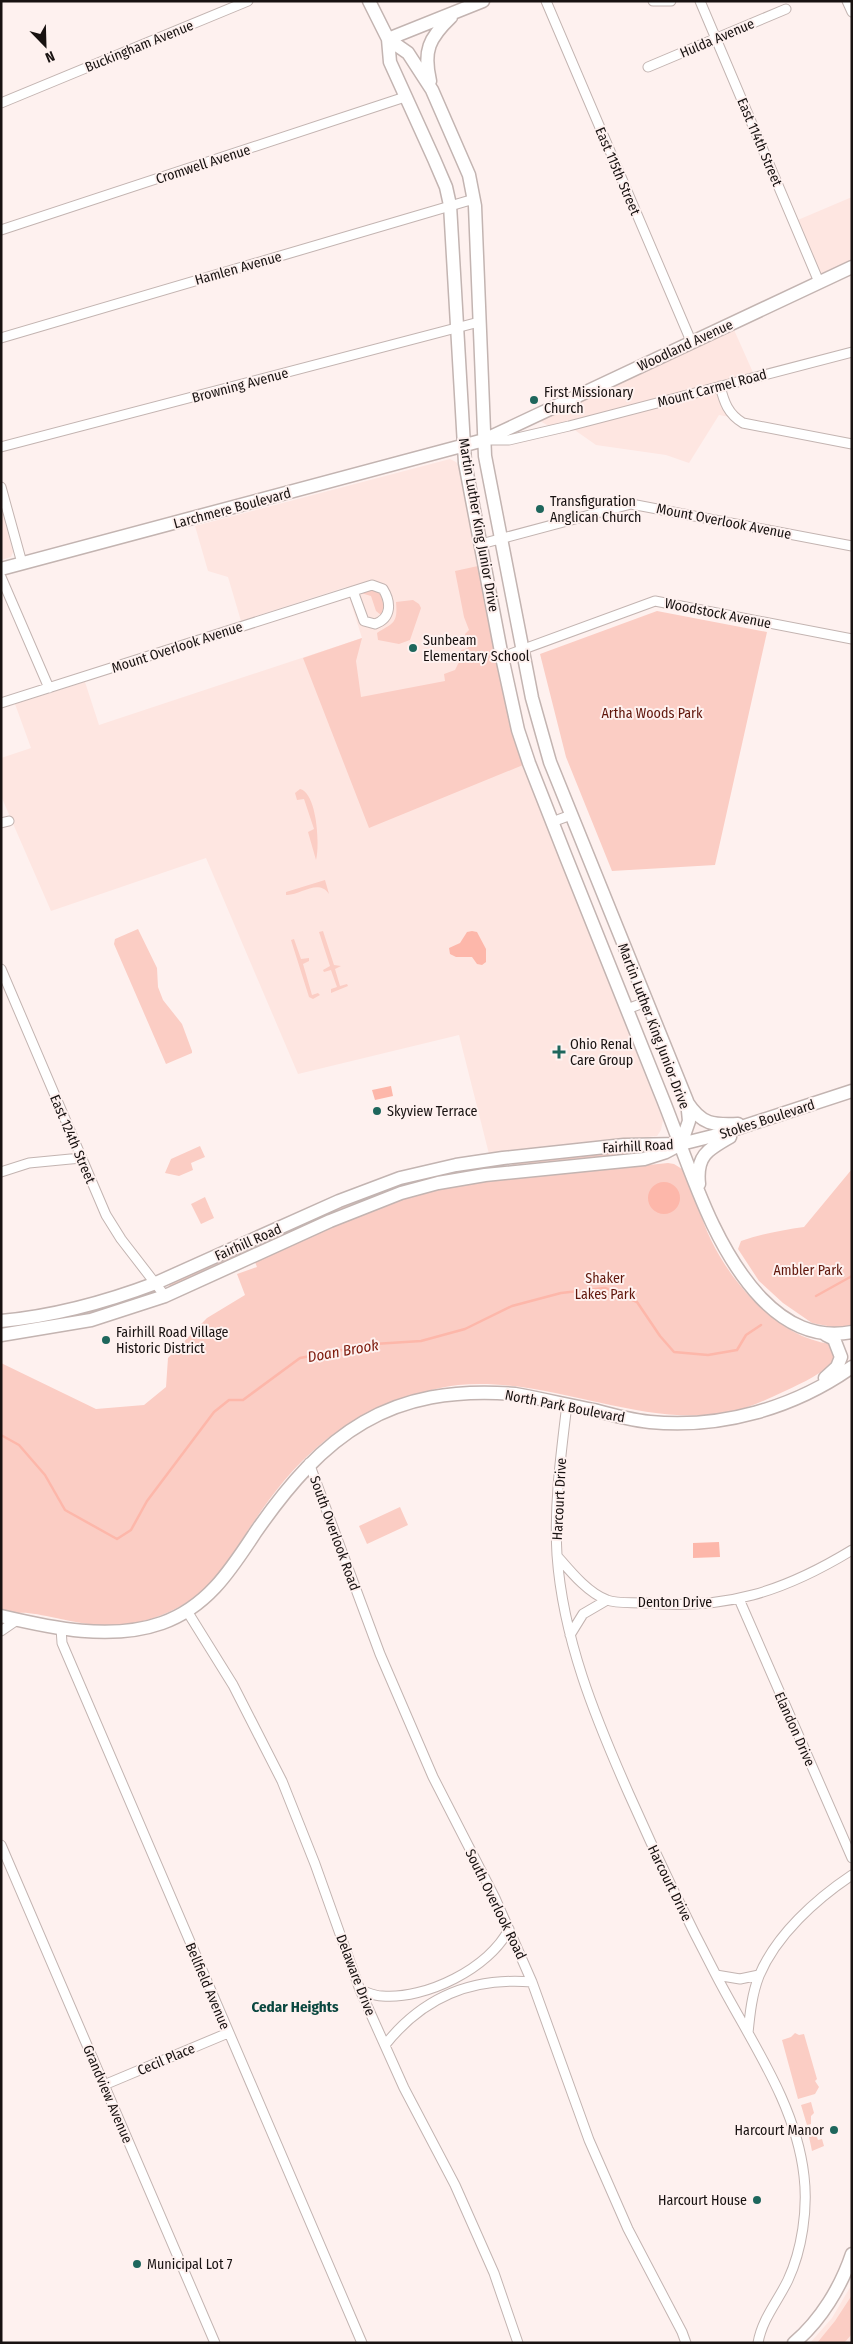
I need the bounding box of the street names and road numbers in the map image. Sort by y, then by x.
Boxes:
street label: Hulda Avenue [677,15,757,62]
street label: Buckingham Avenue [83,17,196,76]
street label: East 114th Street [733,96,786,189]
street label: East 115th Street [591,125,644,218]
street label: Cromwell Avenue [154,141,253,188]
street label: Hamlen Avenue [193,248,284,289]
street label: Woodland Avenue [635,316,736,375]
street label: Browning Avenue [190,364,290,406]
street label: Mount Carmel Road [656,366,769,411]
street label: Martin Luther King Junior Drive [455,437,502,613]
street label: Larchmere Boulevard [172,485,293,532]
street label: Mount Overlook Avenue [655,500,793,543]
street label: Woodstock Avenue [663,595,773,632]
street label: Mount Overlook Avenue [109,618,245,677]
street label: Martin Luther King Junior Drive [614,941,693,1112]
street label: East 124th Street [46,1092,99,1187]
street label: Stokes Boulevard [717,1096,817,1143]
street label: Fairhill Road [602,1136,674,1157]
street label: Fairhill Road [212,1220,284,1265]
street label: North Park Boulevard [503,1387,626,1426]
street label: Harcourt Drive [549,1457,570,1541]
street label: South Overlook Road [306,1473,363,1593]
street label: Denton Drive [638,1594,712,1611]
street label: Elandon Drive [771,1689,819,1769]
street label: Harcourt Drive [644,1842,695,1924]
street label: South Overlook Road [461,1846,530,1962]
street label: Delaware Drive [332,1932,379,2018]
street label: Bellfield Avenue [182,1940,234,2032]
street label: Cecil Place [135,2040,197,2079]
street label: Grandview Avenue [79,2042,136,2146]

